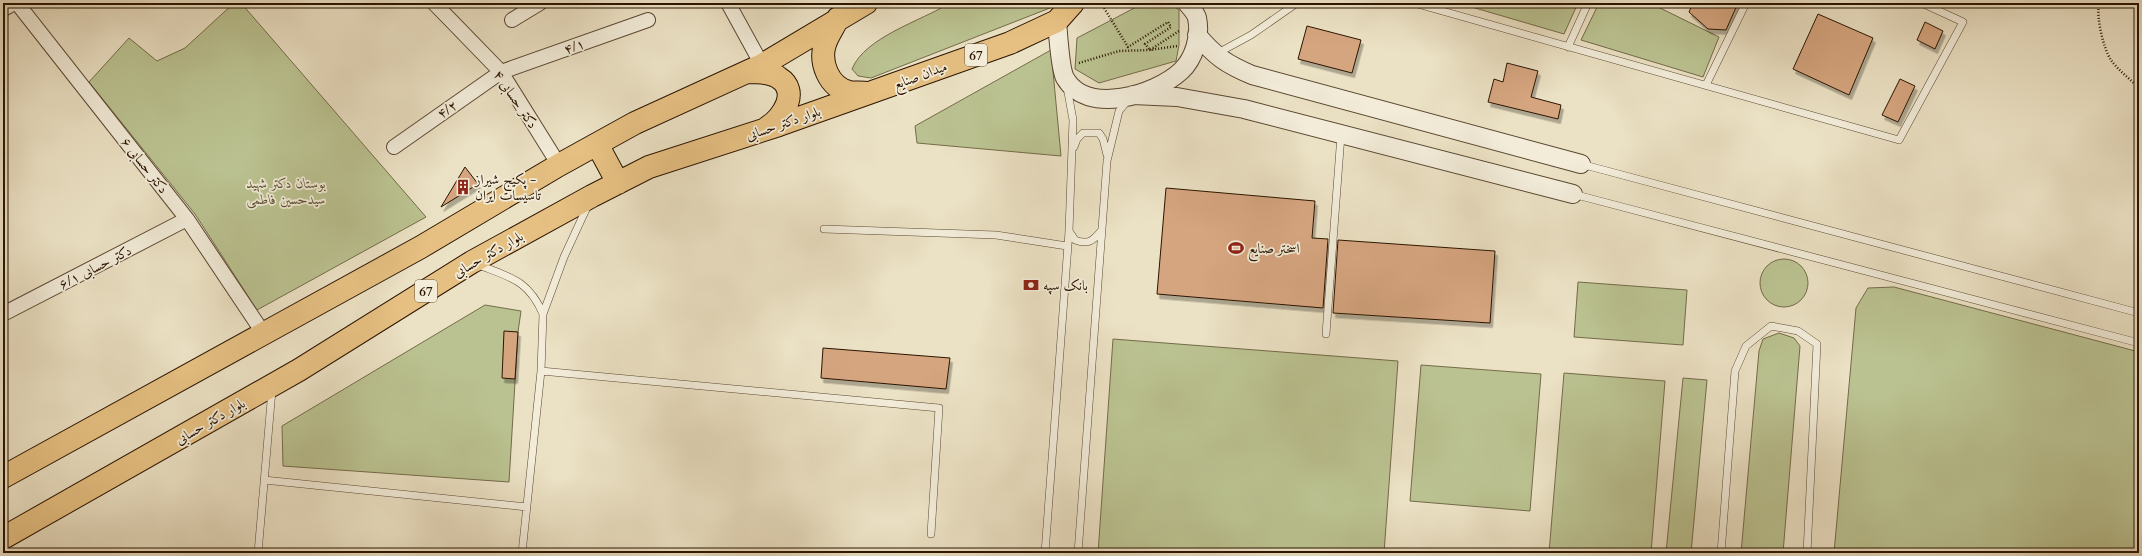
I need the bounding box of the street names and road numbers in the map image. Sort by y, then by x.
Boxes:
street label: ۴/۱ [561,34,587,59]
road number: 67 [965,44,987,66]
street label: میدان صنایع [891,57,951,98]
street label: دکتر حسابی ۴ [489,66,542,132]
street label: ۴/۲ [433,96,461,123]
street label: بلوار دکتر حسابی [743,102,823,145]
street label: ۶ دکتر حسابی [117,133,173,197]
street label: بلوار دکتر حسابی [450,227,527,282]
street label: ۶/۱ دکتر حسابی [55,241,135,294]
road number: 67 [415,280,437,302]
street label: بلوار دکتر حسابی [172,394,249,449]

